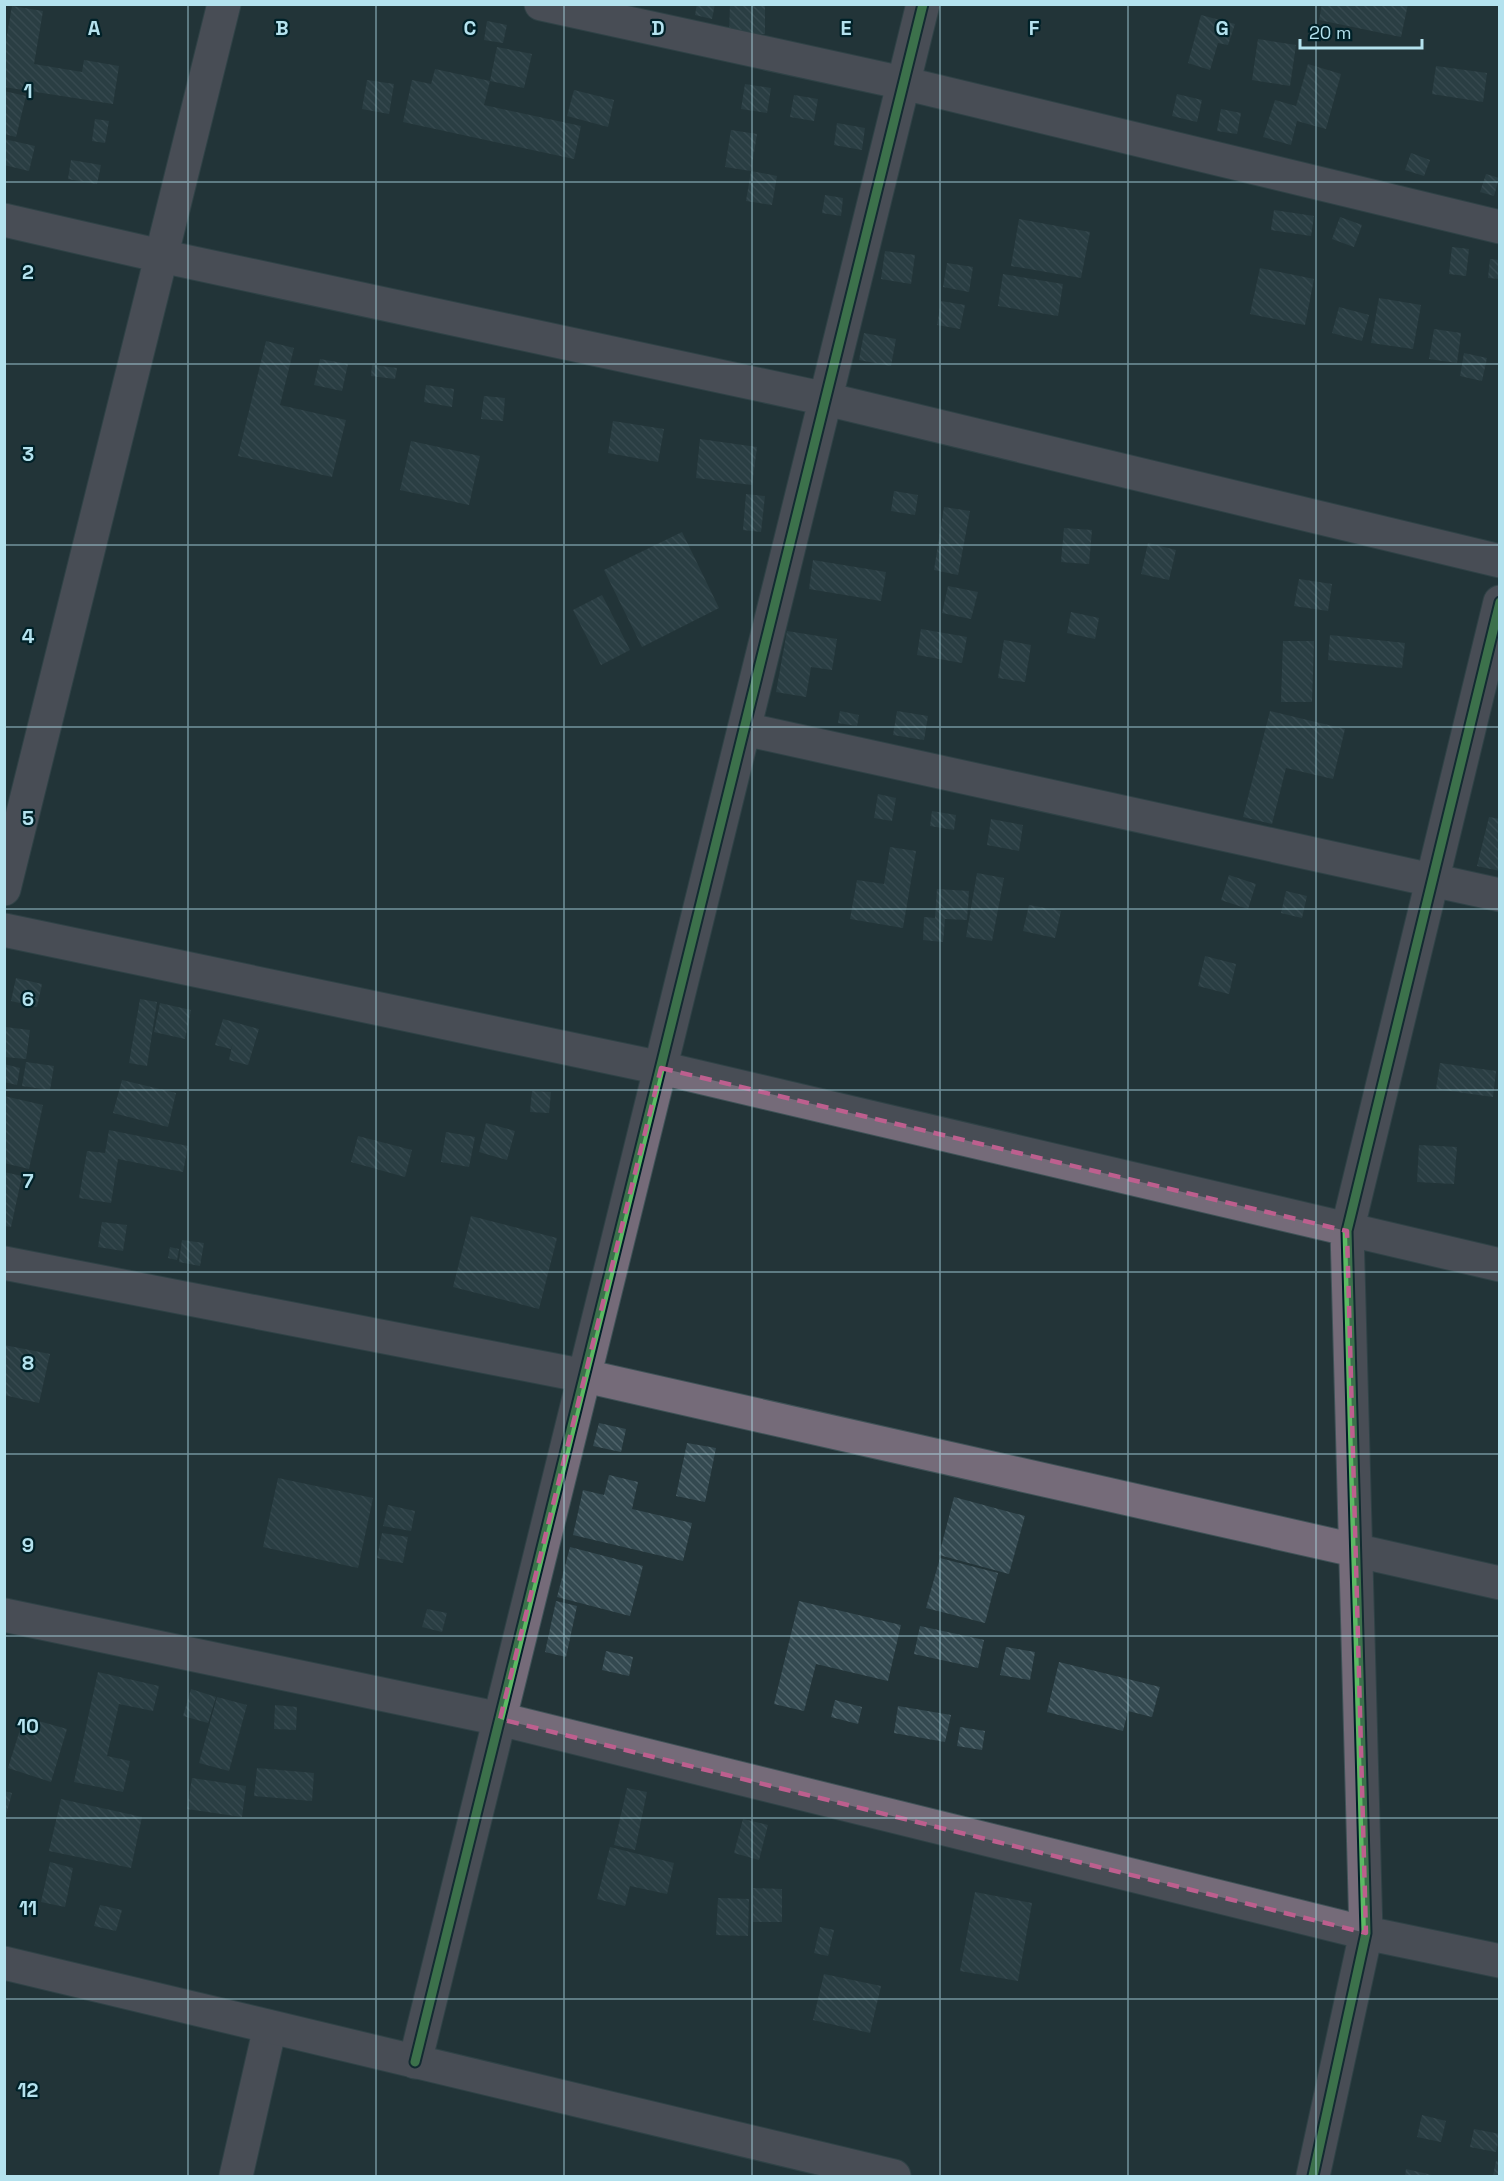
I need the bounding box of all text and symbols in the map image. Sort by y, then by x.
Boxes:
scale bar [1300,12,1422,50]
text: A [88,15,101,41]
text: B [275,15,289,41]
text: C [464,15,477,41]
text: D [651,15,665,41]
text: E [840,15,852,41]
text: F [1029,15,1040,41]
text: G [1215,15,1229,41]
text: 20 m [1309,21,1352,44]
text: 1 [23,78,33,104]
text: 2 [22,259,34,285]
text: 3 [22,441,34,467]
text: 4 [22,623,35,649]
text: 5 [22,805,34,831]
text: 6 [22,986,34,1012]
text: 7 [22,1168,34,1194]
text: 8 [22,1350,34,1376]
text: 9 [22,1532,34,1558]
text: 10 [17,1713,39,1739]
text: 11 [19,1895,37,1921]
text: 12 [18,2077,39,2103]

